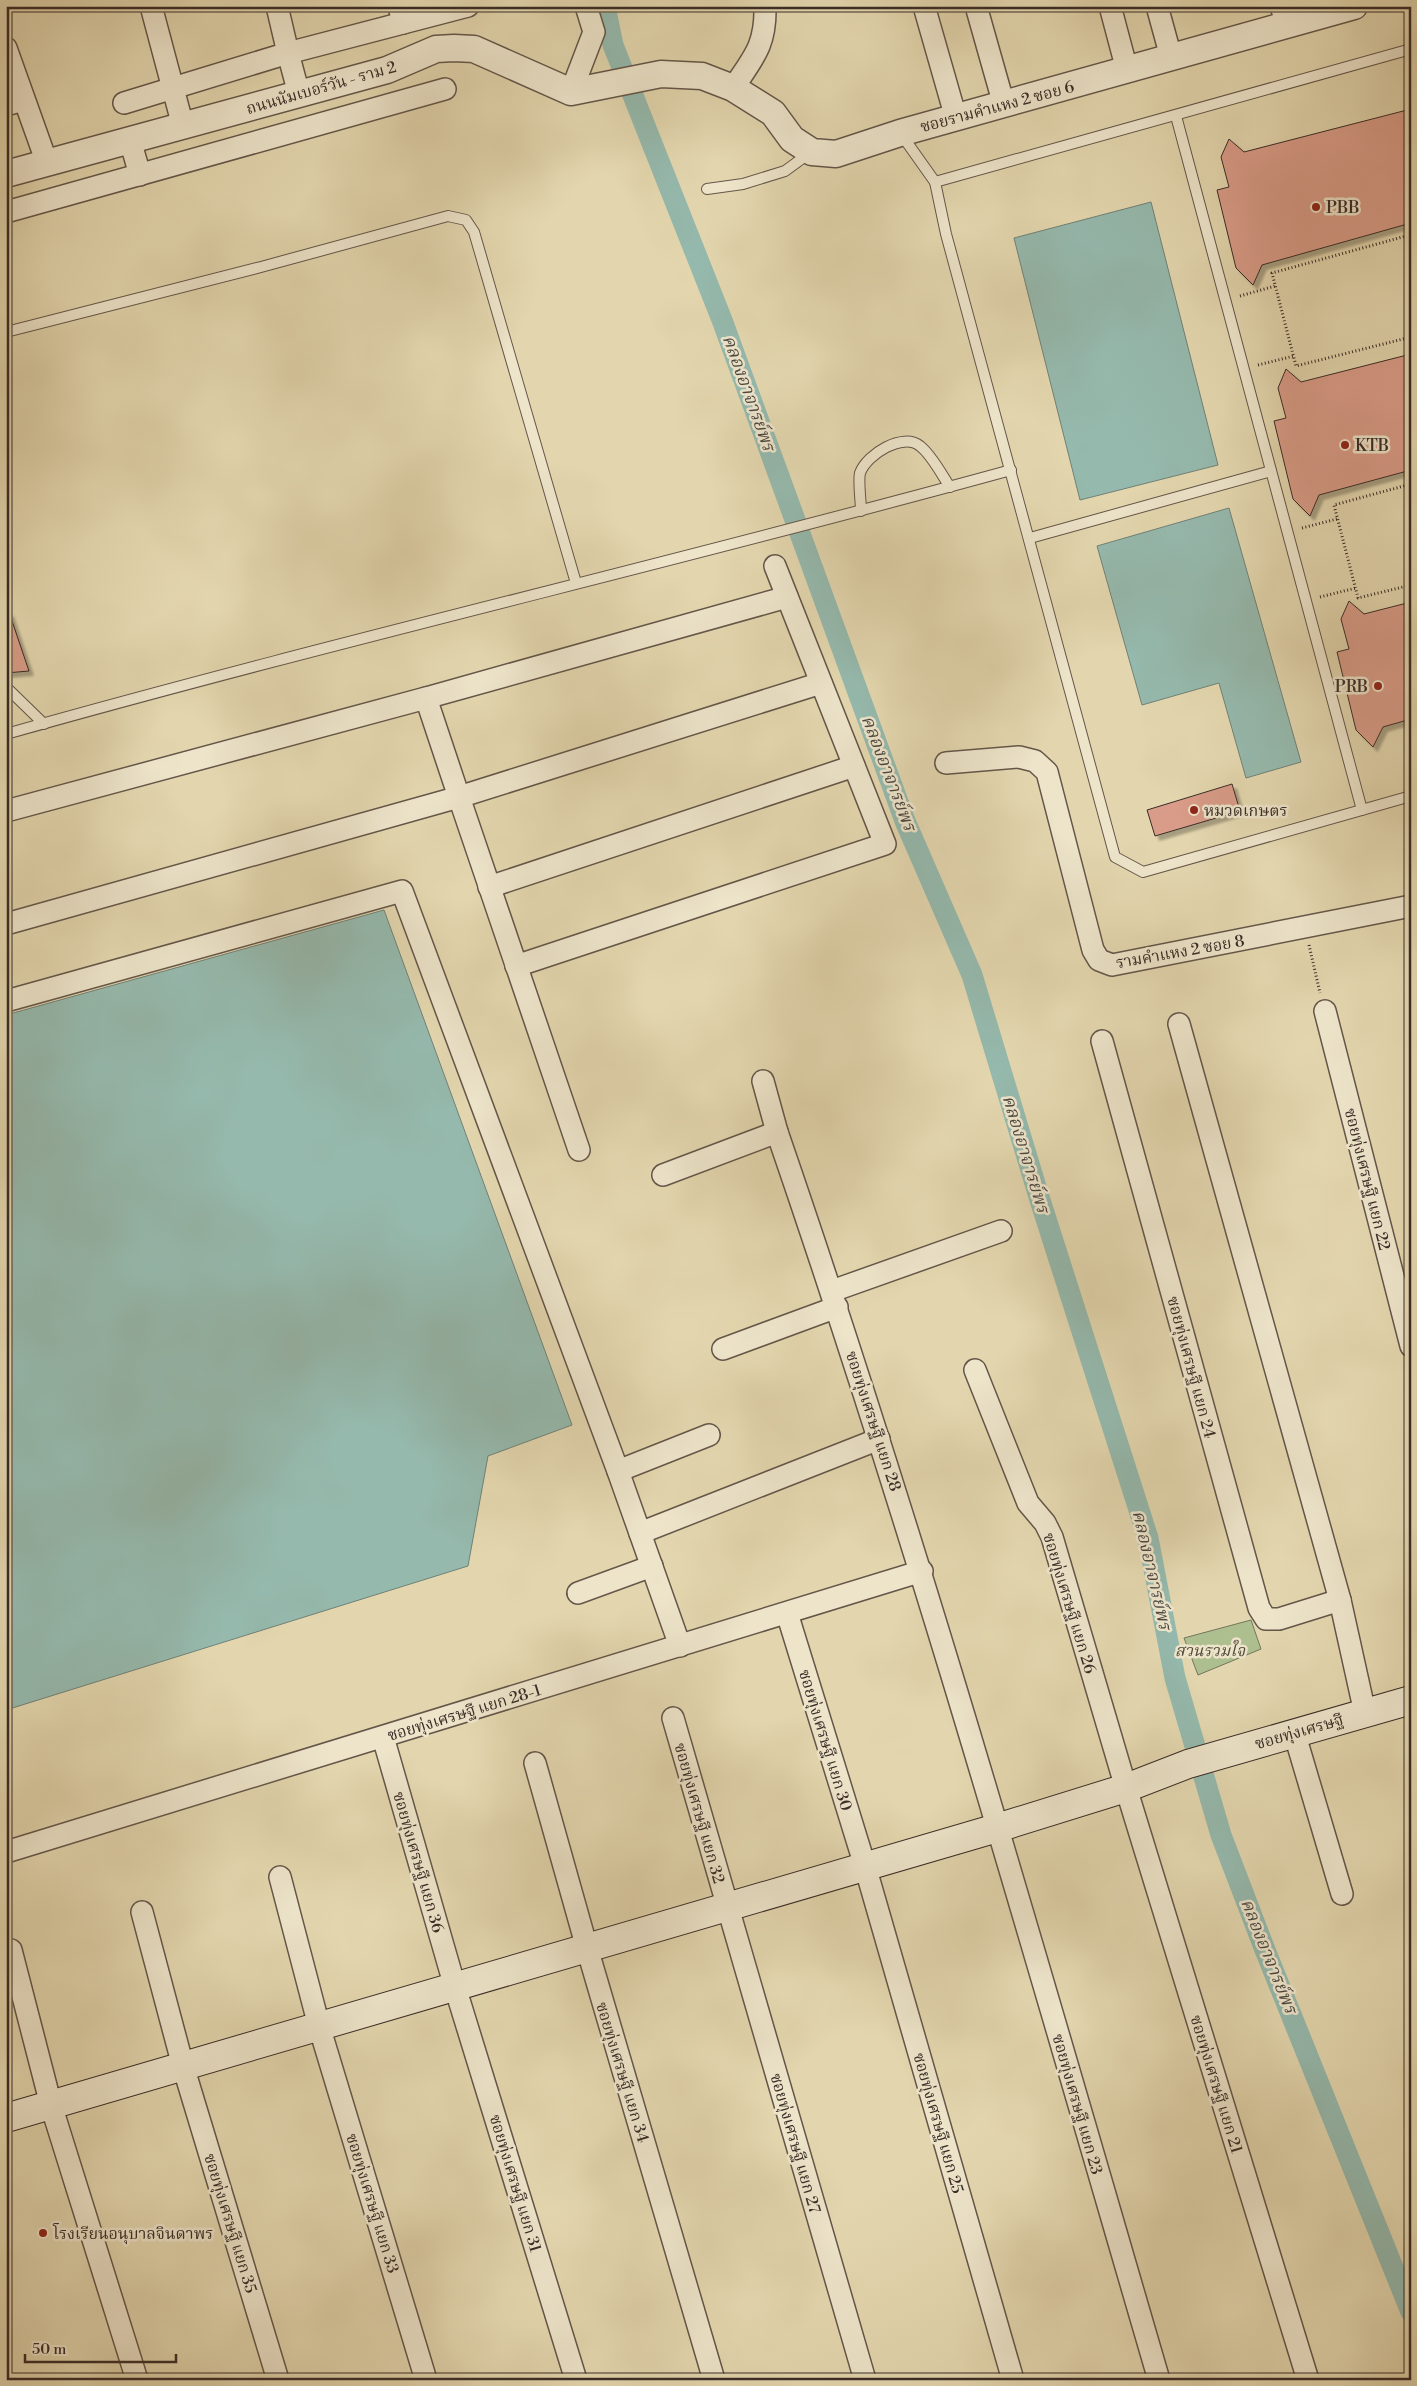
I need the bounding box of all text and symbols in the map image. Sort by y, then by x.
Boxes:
street label: ถนนนัมเบอร์วัน - ราม 2 [244,57,399,119]
street label: ซอยรามคำแหง 2 ซอย 6 [918,77,1077,137]
place label: PBB [1326,198,1359,218]
marker: PBB [1310,201,1322,213]
water label: คลองอาจารย์พร [717,332,781,456]
place label: KTB [1355,436,1389,456]
marker: KTB [1339,439,1351,451]
place label: PRB [1335,677,1368,697]
marker: PRB [1372,680,1384,692]
water label: คลองอาจารย์พร [856,712,922,836]
place label: หมวดเกษตร [1204,801,1287,821]
marker: หมวดเกษตร [1188,804,1200,816]
street label: รามคำแหง 2 ซอย 8 [1114,931,1246,973]
water label: คลองอาจารย์พร [997,1093,1055,1218]
street label: ซอยทุ่งเศรษฐี แยก 22 [1339,1106,1394,1253]
street label: ซอยทุ่งเศรษฐี แยก 24 [1161,1294,1220,1441]
street label: ซอยทุ่งเศรษฐี แยก 28 [840,1349,905,1494]
water label: คลองอาจารย์พร [1127,1508,1177,1634]
street label: ซอยทุ่งเศรษฐี แยก 26 [1037,1530,1100,1677]
park label: สวนรวมใจ [1175,1639,1246,1661]
street label: ซอยทุ่งเศรษฐี แยก 30 [793,1667,856,1814]
street label: ซอยทุ่งเศรษฐี แยก 28-1 [385,1680,544,1747]
street label: ซอยทุ่งเศรษฐี [1253,1710,1346,1755]
street label: ซอยทุ่งเศรษฐี แยก 32 [668,1741,729,1886]
street label: ซอยทุ่งเศรษฐี แยก 36 [387,1789,448,1936]
water label: คลองอาจารย์พร [1235,1895,1303,2019]
street label: ซอยทุ่งเศรษฐี แยก 34 [590,2000,653,2146]
street label: ซอยทุ่งเศรษฐี แยก 21 [1185,2013,1247,2156]
street label: ซอยทุ่งเศรษฐี แยก 23 [1046,2032,1107,2177]
street label: ซอยทุ่งเศรษฐี แยก 25 [907,2051,968,2196]
street label: ซอยทุ่งเศรษฐี แยก 27 [765,2071,825,2216]
street label: ซอยทุ่งเศรษฐี แยก 31 [484,2112,546,2255]
street label: ซอยทุ่งเศรษฐี แยก 33 [340,2131,403,2276]
street label: ซอยทุ่งเศรษฐี แยก 35 [198,2151,261,2296]
place label: โรงเรียนอนุบาลจินดาพร [52,2223,213,2245]
marker: โรงเรียนอนุบาลจินดาพร [37,2227,49,2239]
scale bar [25,2331,176,2363]
text: 50 m [32,2340,66,2359]

